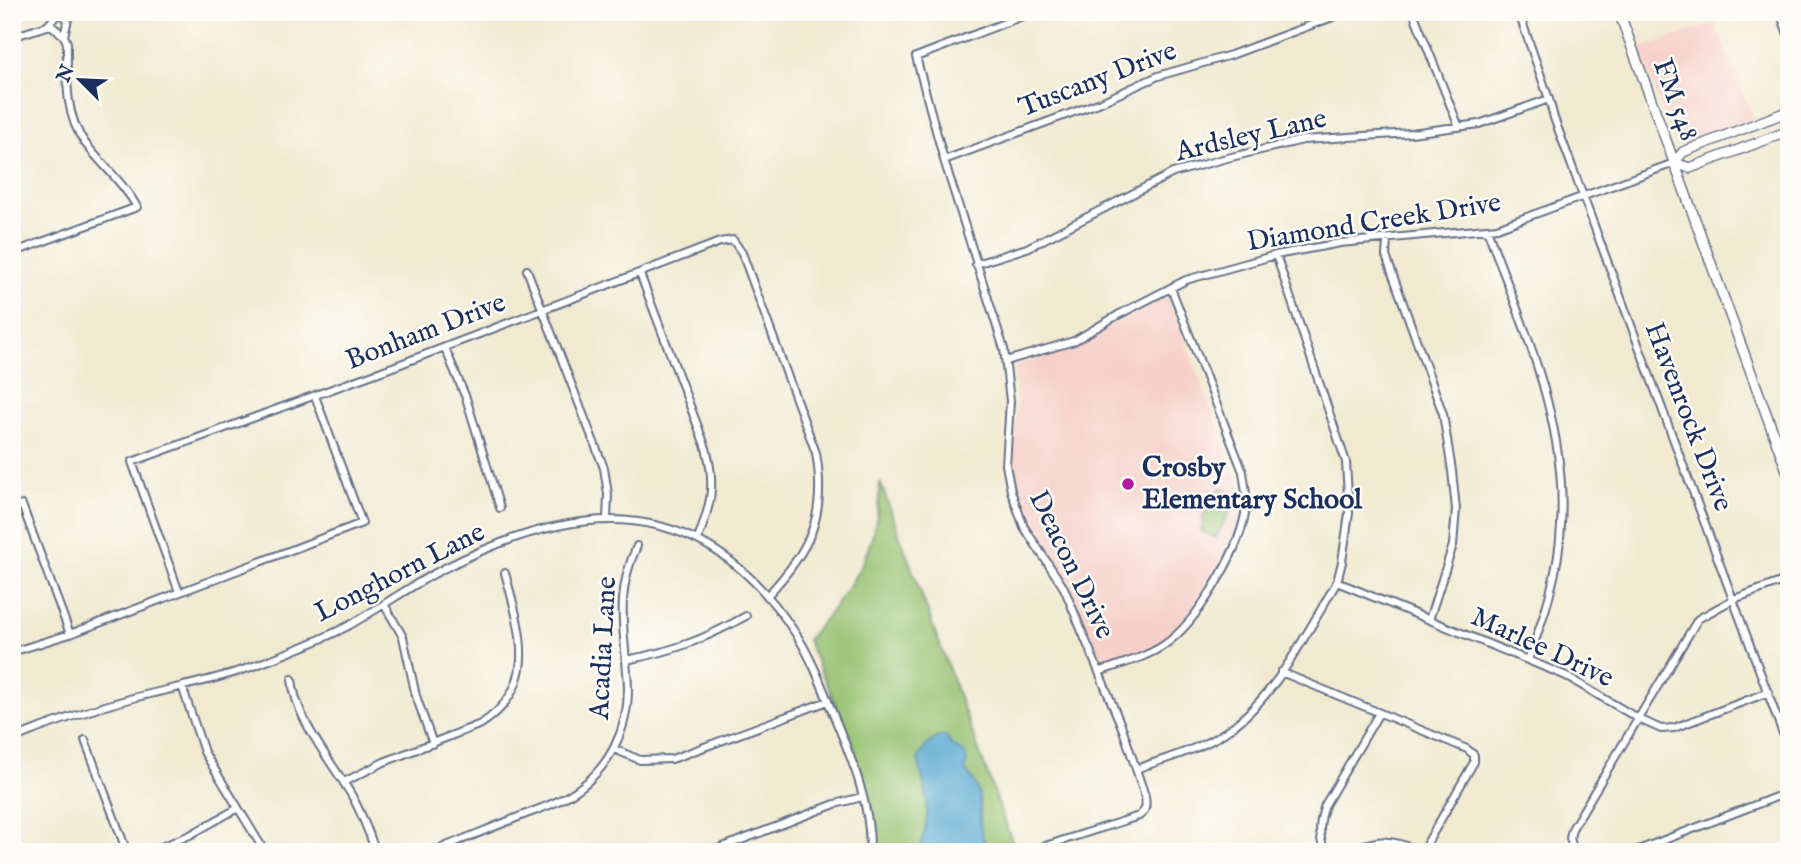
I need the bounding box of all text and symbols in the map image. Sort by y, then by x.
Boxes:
street label: Tuscany Drive [1014,34,1182,126]
north arrow [46,46,116,116]
street label: FM 548 [1644,54,1706,146]
text: N [52,61,81,87]
street label: Ardsley Lane [1171,102,1330,171]
street label: Diamond Creek Drive [1244,186,1504,260]
street label: Bonham Drive [341,285,511,379]
street label: Havenrock Drive [1636,318,1740,517]
place label: Crosby Elementary School [1142,451,1363,518]
marker: Crosby Elementary School [1120,476,1136,492]
street label: Deacon Drive [1020,485,1122,645]
street label: Longhorn Lane [309,515,491,631]
street label: Acadia Lane [583,575,625,722]
street label: Marlee Drive [1465,600,1619,696]

